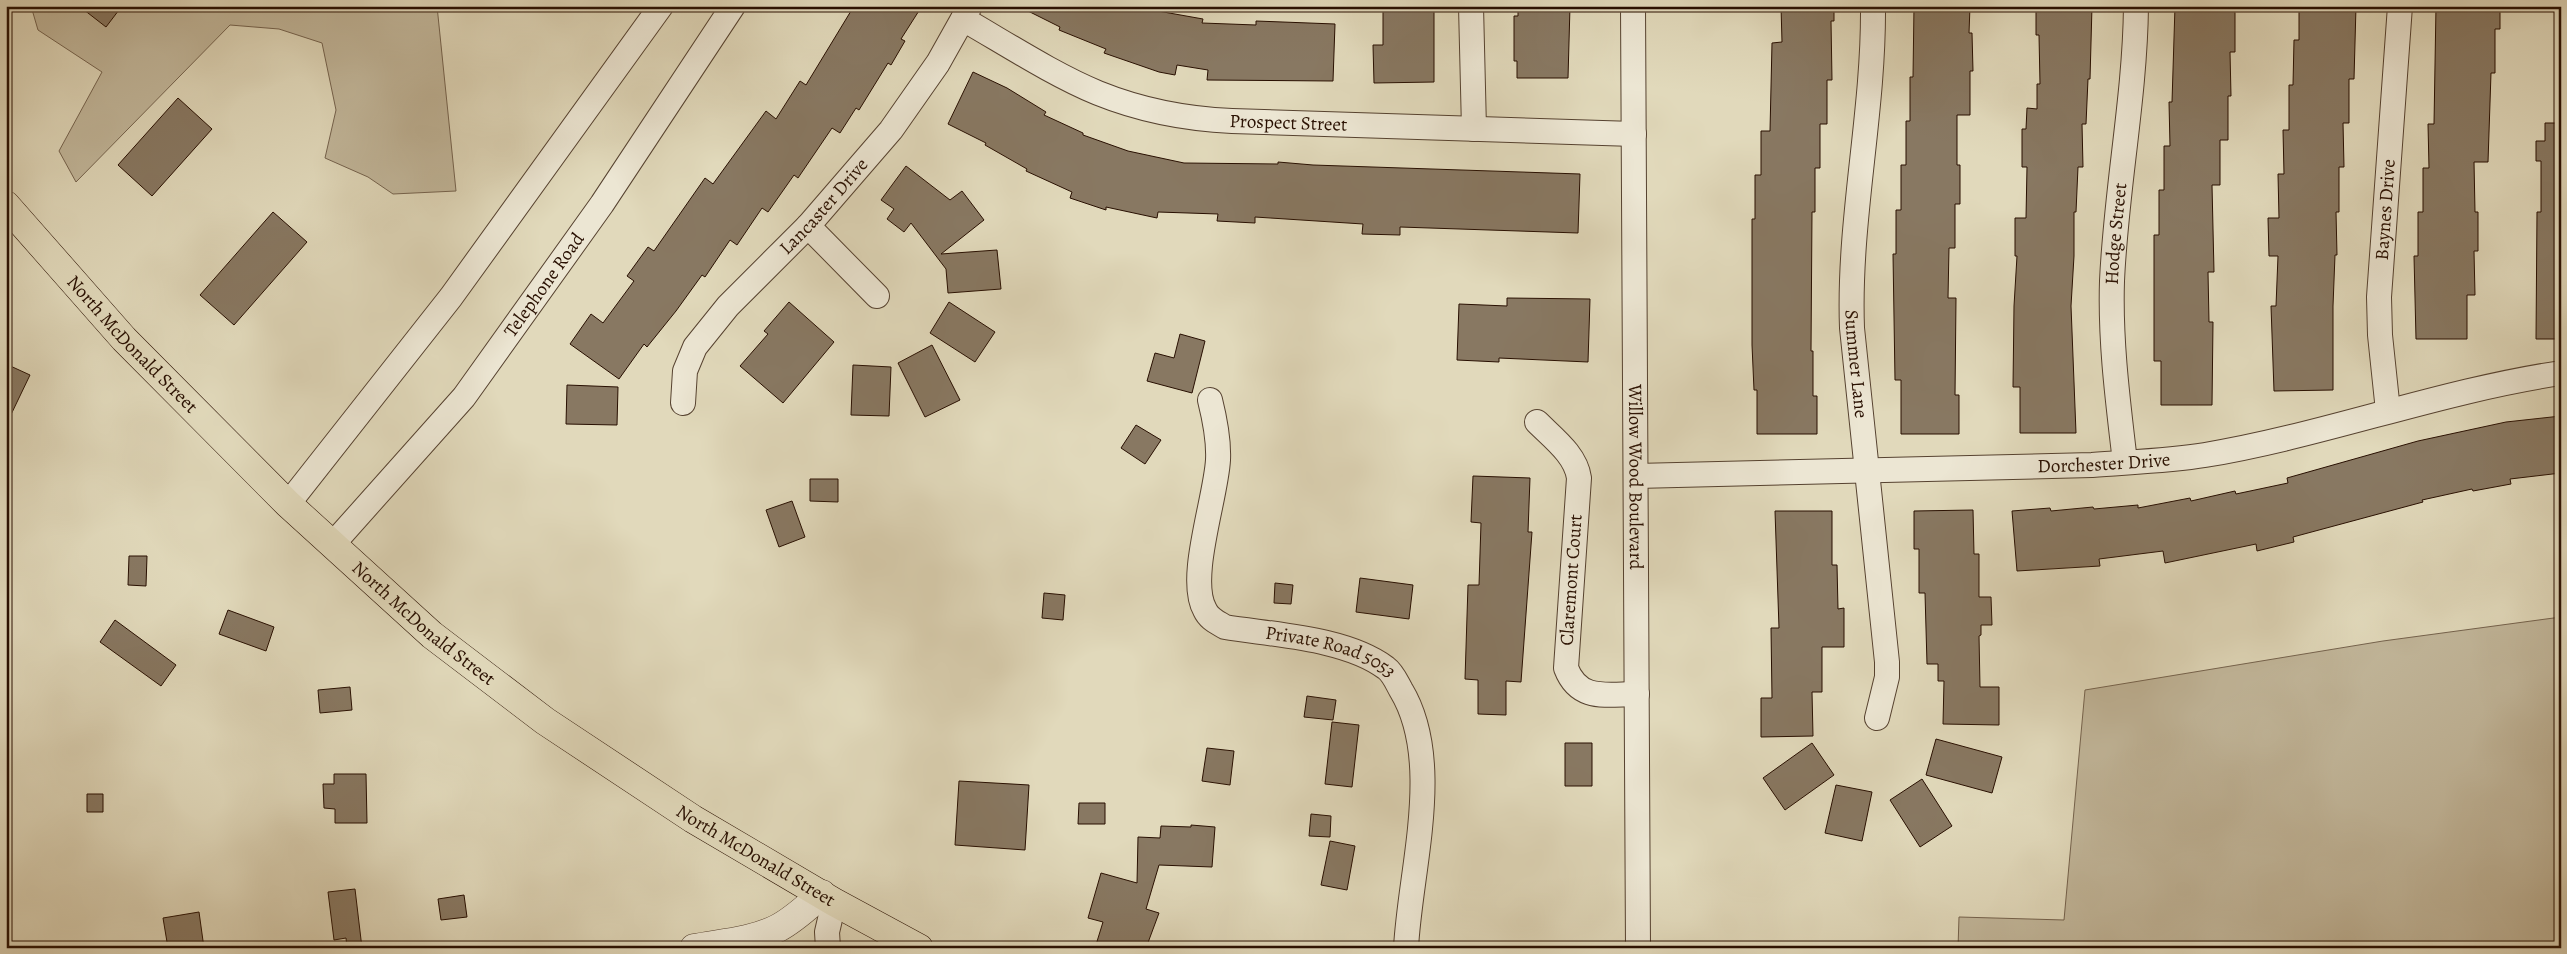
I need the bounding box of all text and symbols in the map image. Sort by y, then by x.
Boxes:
street label: Prospect Street [1229,108,1348,138]
street label: Lancaster Drive [774,152,874,260]
street label: Baynes Drive [2369,158,2402,261]
street label: Hodge Street [2099,181,2133,285]
street label: Telephone Road [498,227,591,343]
street label: North McDonald Street [61,270,204,419]
street label: Summer Lane [1839,309,1874,419]
street label: Willow Wood Boulevard [1622,383,1649,571]
street label: Dorchester Drive [2037,446,2171,479]
street label: Claremont Court [1553,514,1589,646]
street label: North McDonald Street [346,555,501,692]
street label: Private Road 5053 [1264,620,1402,683]
street label: North McDonald Street [671,798,840,913]

